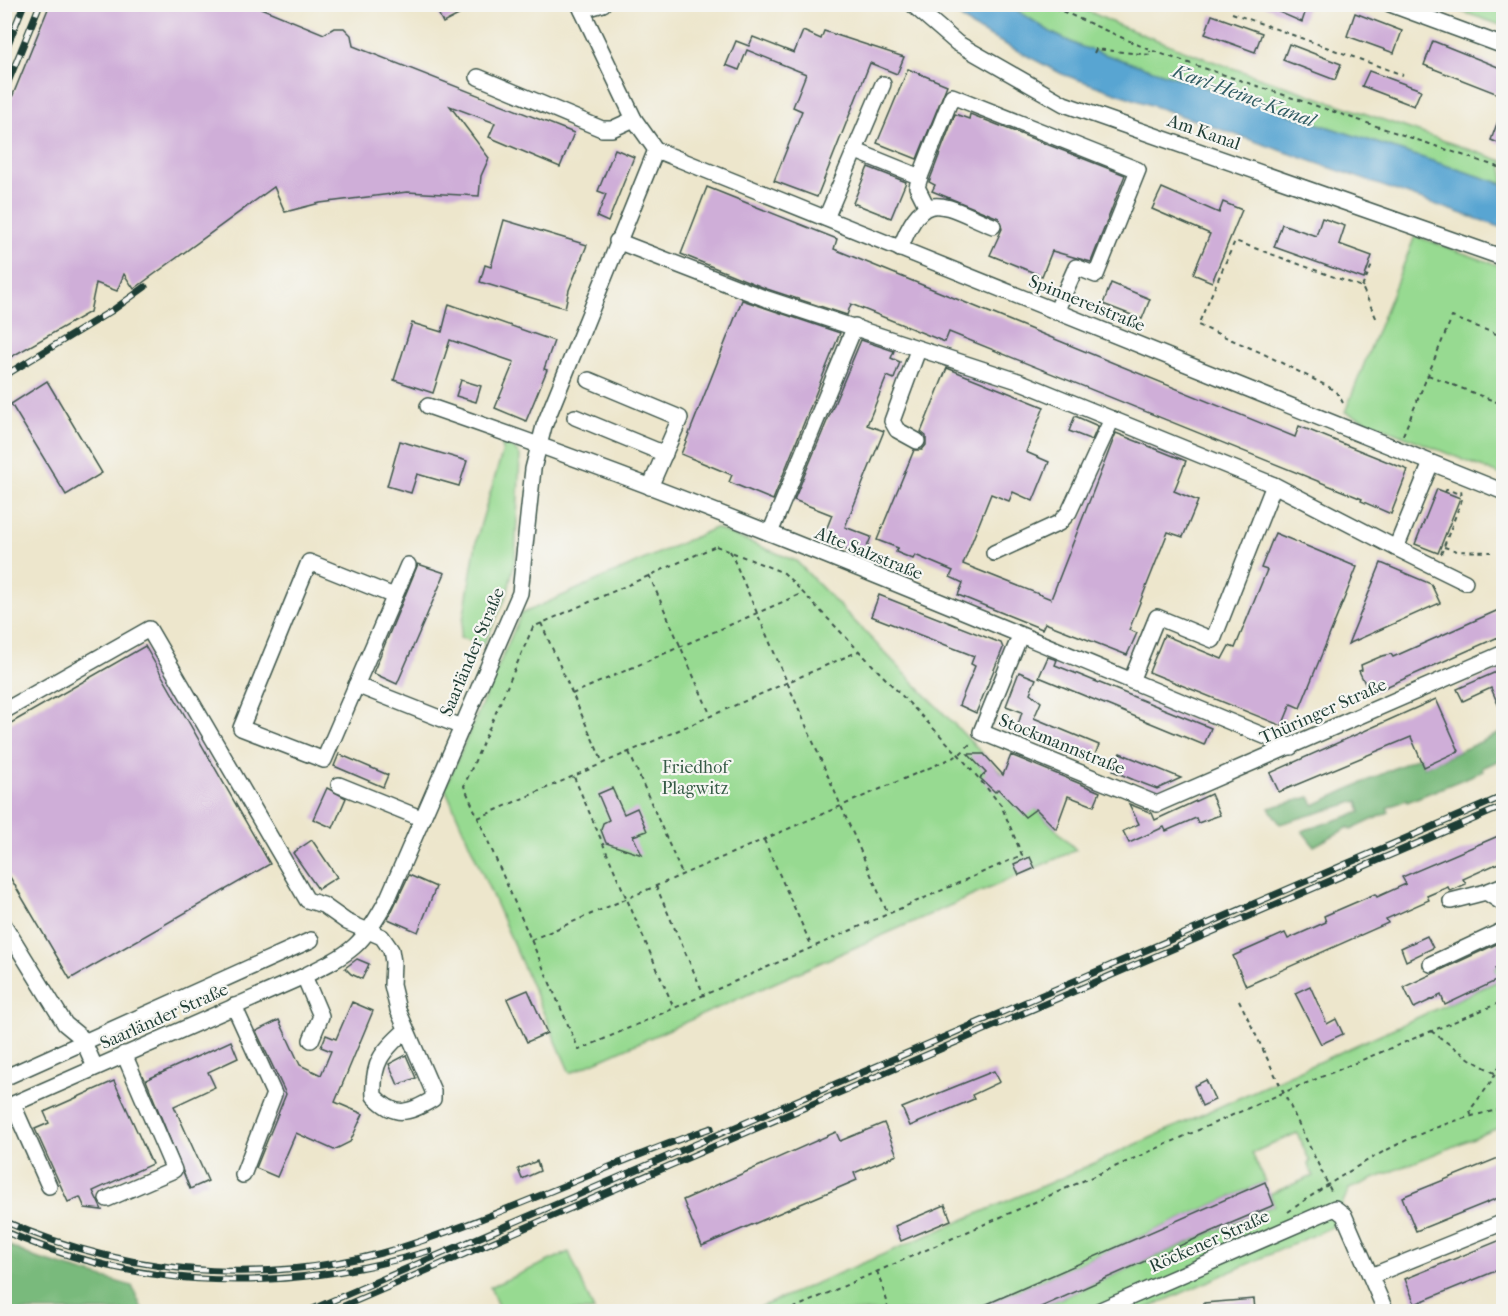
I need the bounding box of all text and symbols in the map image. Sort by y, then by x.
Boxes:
water label: Karl-Heine-Kanal [1168,58,1320,133]
street label: Am Kanal [1164,110,1243,155]
street label: Spinnereistraße [1026,271,1148,336]
street label: Alte Salzstraße [811,522,926,585]
street label: Saarländer Straße [436,585,509,720]
street label: Thüringer Straße [1257,674,1390,749]
street label: Stockmannstraße [996,710,1128,779]
park label: Friedhof Plagwitz [661,757,732,799]
street label: Saarländer Straße [97,979,232,1054]
street label: Röckener Straße [1146,1206,1272,1277]

